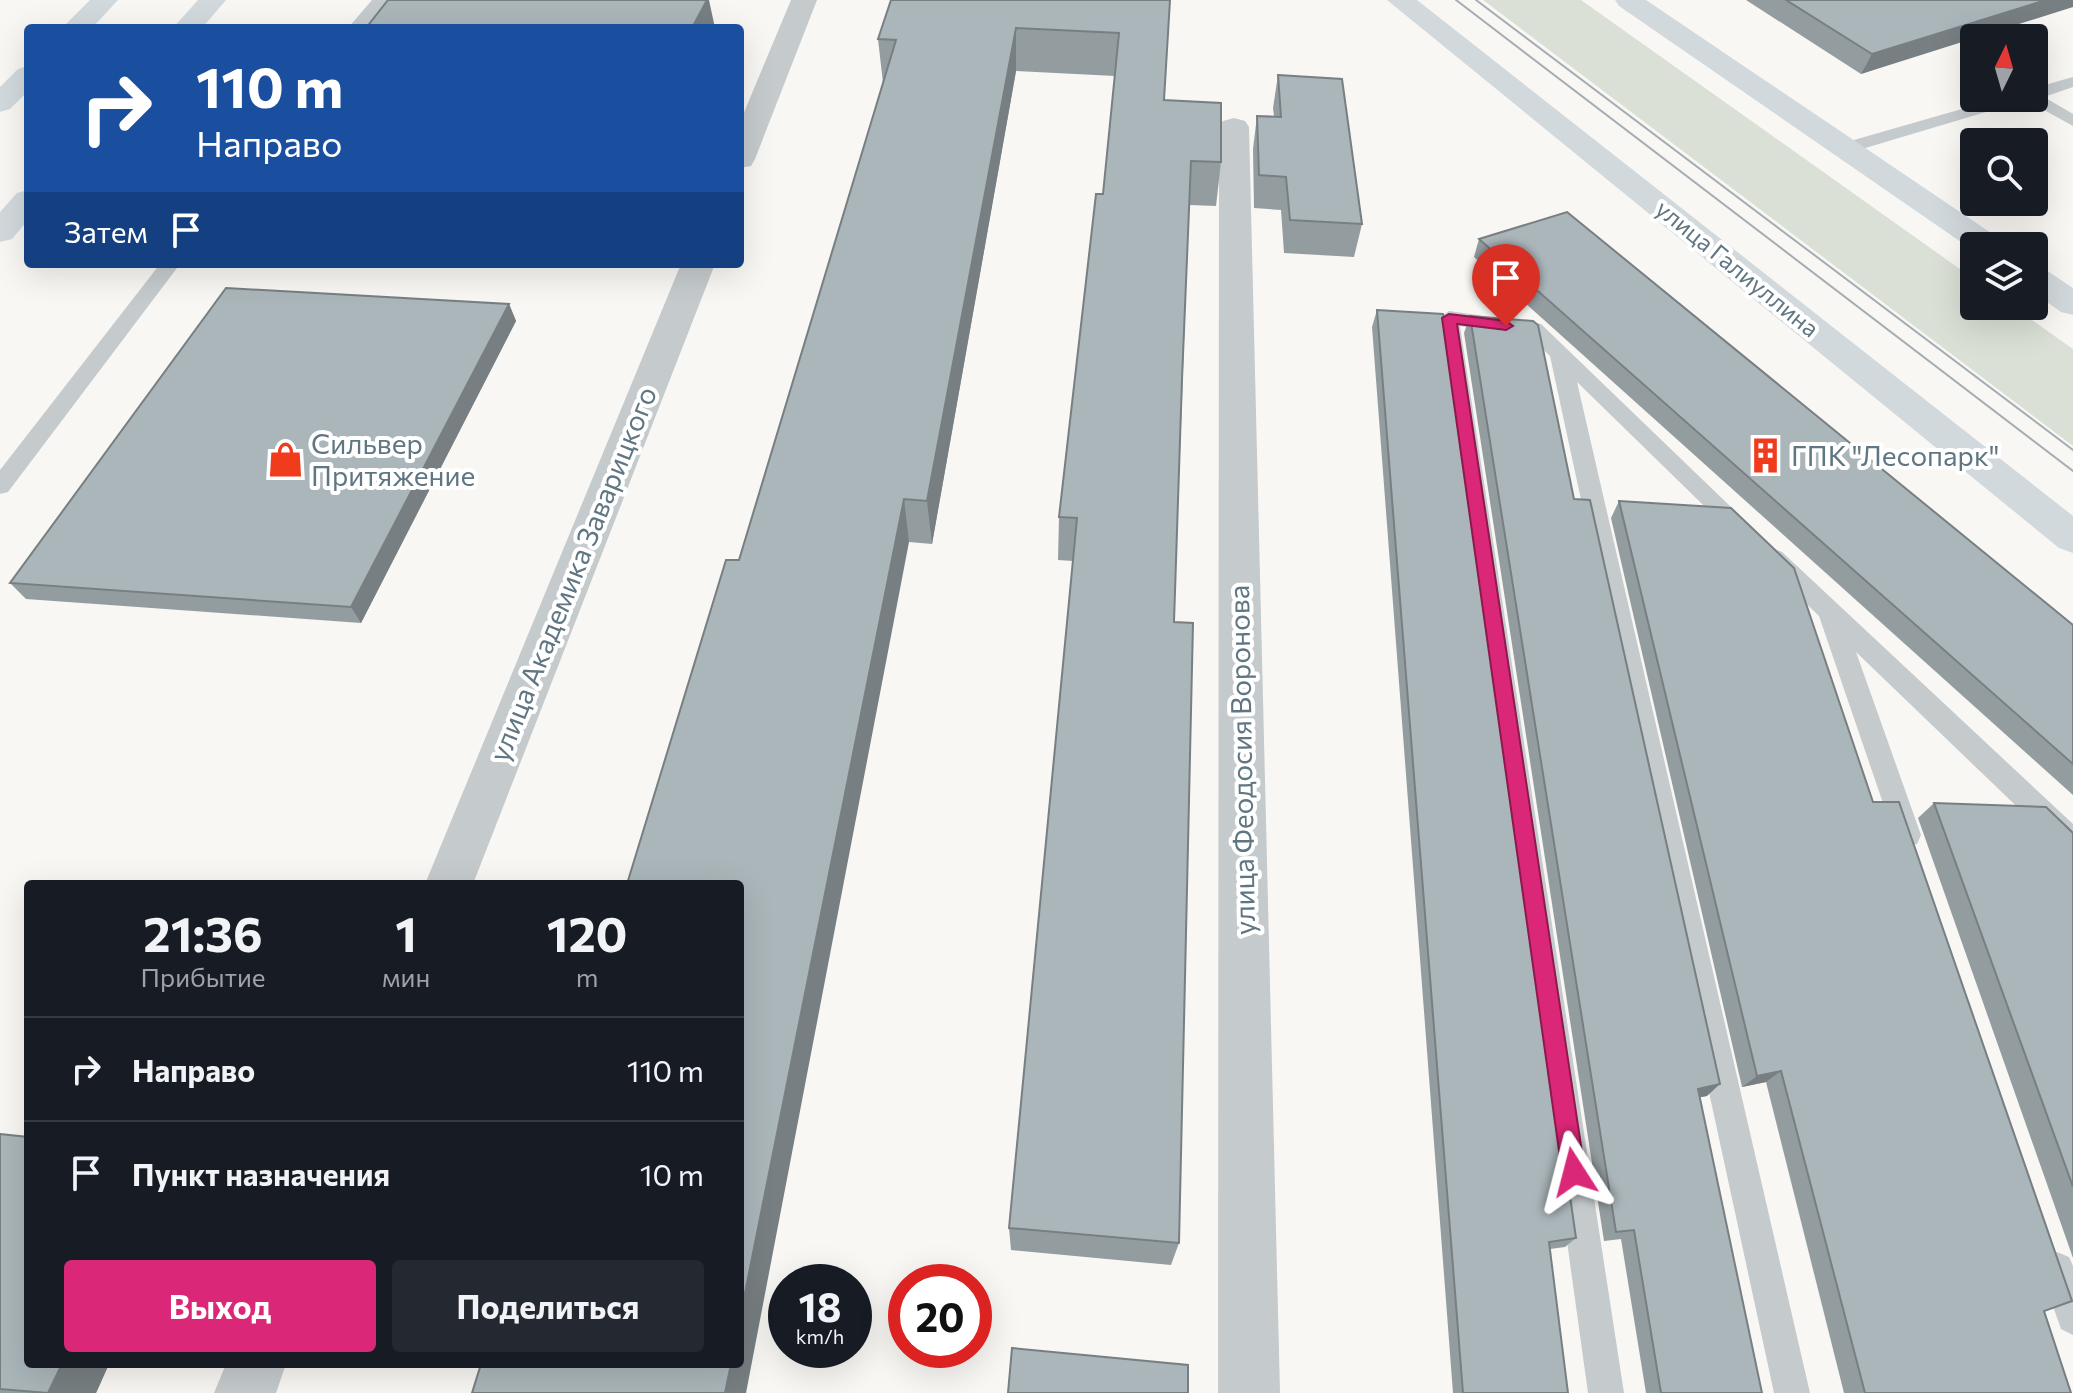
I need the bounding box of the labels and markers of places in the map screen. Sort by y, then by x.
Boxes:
pin [1472,244,1540,326]
place label: Сильвер Притяжение [311,426,475,492]
building icon: ГПК "Лесопарк" [1746,437,1784,475]
place label: ГПК "Лесопарк" [1791,438,1999,472]
shop icon: Сильвер Притяжение [266,441,304,479]

